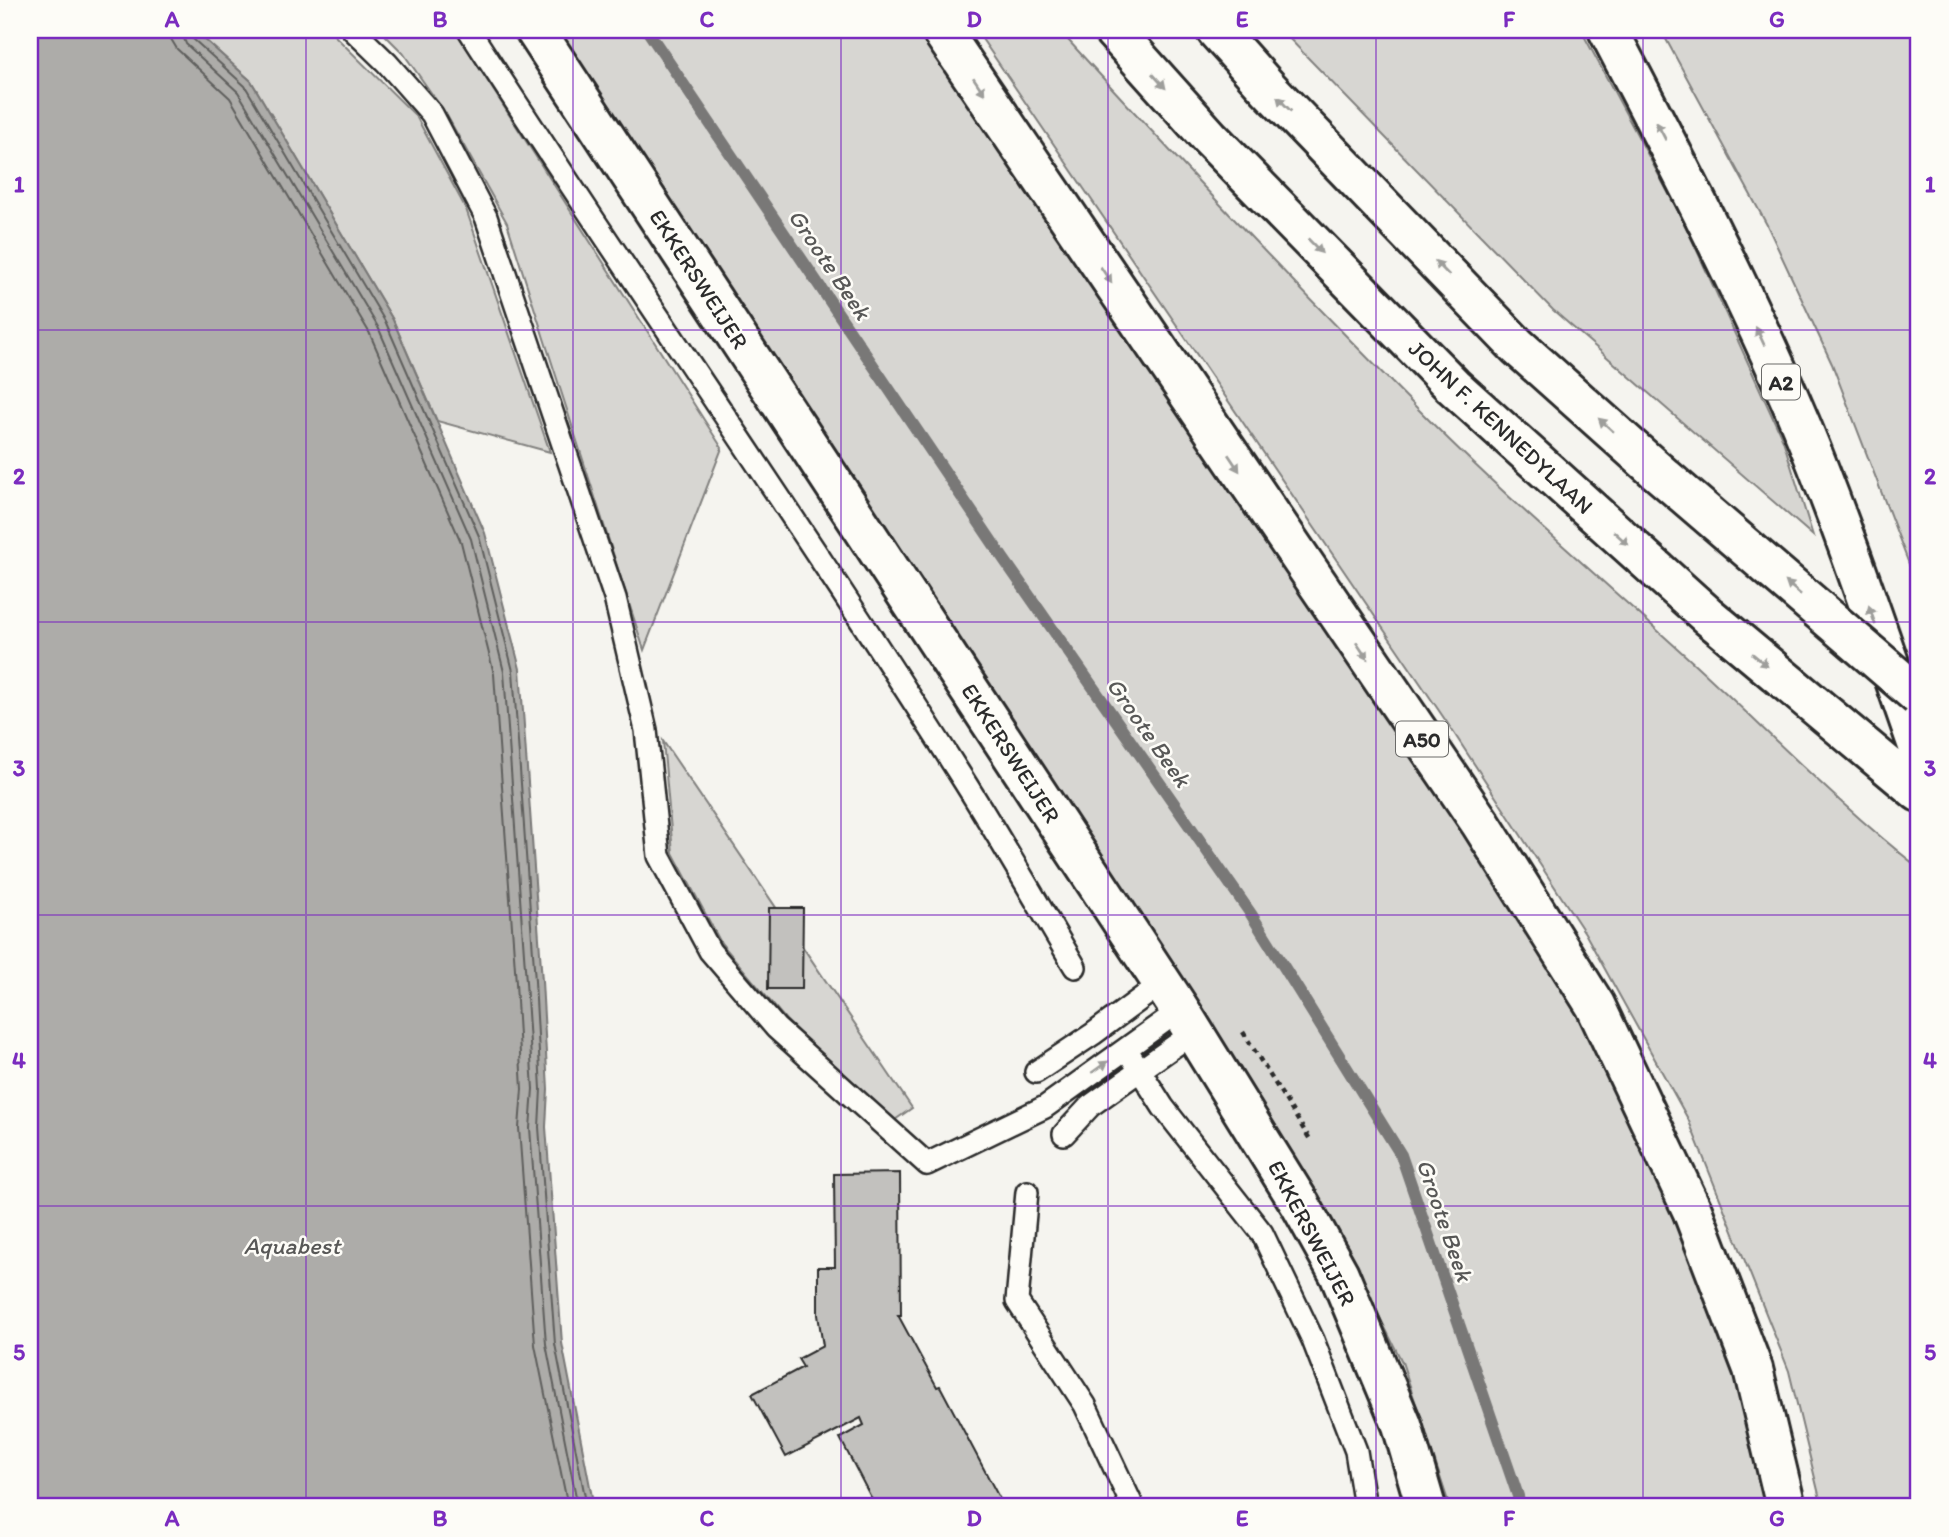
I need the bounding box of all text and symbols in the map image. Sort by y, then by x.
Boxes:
text: A [164,5,180,33]
text: B [433,5,448,33]
text: C [700,5,715,33]
text: D [966,5,982,33]
text: E [1236,5,1249,33]
text: F [1503,5,1516,33]
text: G [1769,5,1785,33]
one-way arrow [1151,72,1167,90]
one-way arrow [972,77,986,95]
one-way arrow [1275,96,1292,113]
one-way arrow [1656,121,1667,141]
text: 1 [14,170,25,198]
text: 1 [1925,170,1936,198]
water label: Groote Beek [782,203,878,326]
street label: EKKERSWEIJER [643,204,755,354]
one-way arrow [1307,237,1323,254]
one-way arrow [1434,260,1450,277]
one-way arrow [1099,266,1113,284]
one-way arrow [1754,326,1766,346]
street label: JOHN F. KENNEDYLAAN [1403,334,1599,520]
road number: A2 [1762,364,1800,400]
one-way arrow [1597,417,1615,433]
one-way arrow [1227,454,1241,472]
text: 2 [13,462,26,490]
text: 2 [1924,462,1937,490]
one-way arrow [1612,530,1629,546]
one-way arrow [1784,580,1802,596]
one-way arrow [1866,605,1877,626]
one-way arrow [1355,642,1369,660]
one-way arrow [1752,652,1769,667]
water label: Groote Beek [1101,672,1198,794]
street label: EKKERSWEIJER [955,678,1067,828]
road number: A50 [1396,722,1448,756]
text: 3 [13,754,26,782]
text: 3 [1924,754,1937,782]
text: 4 [12,1046,26,1074]
text: 4 [1923,1046,1937,1074]
one-way arrow [1091,1060,1109,1074]
street label: EKKERSWEIJER [1262,1155,1362,1311]
water label: Groote Beek [1411,1155,1480,1286]
water label: Aquabest [244,1231,342,1260]
text: 5 [13,1338,25,1366]
text: 5 [1924,1338,1936,1366]
text: A [164,1504,180,1532]
text: B [433,1504,448,1532]
text: C [700,1504,715,1532]
text: D [966,1504,982,1532]
text: E [1236,1504,1249,1532]
text: F [1503,1504,1516,1532]
text: G [1769,1504,1785,1532]

